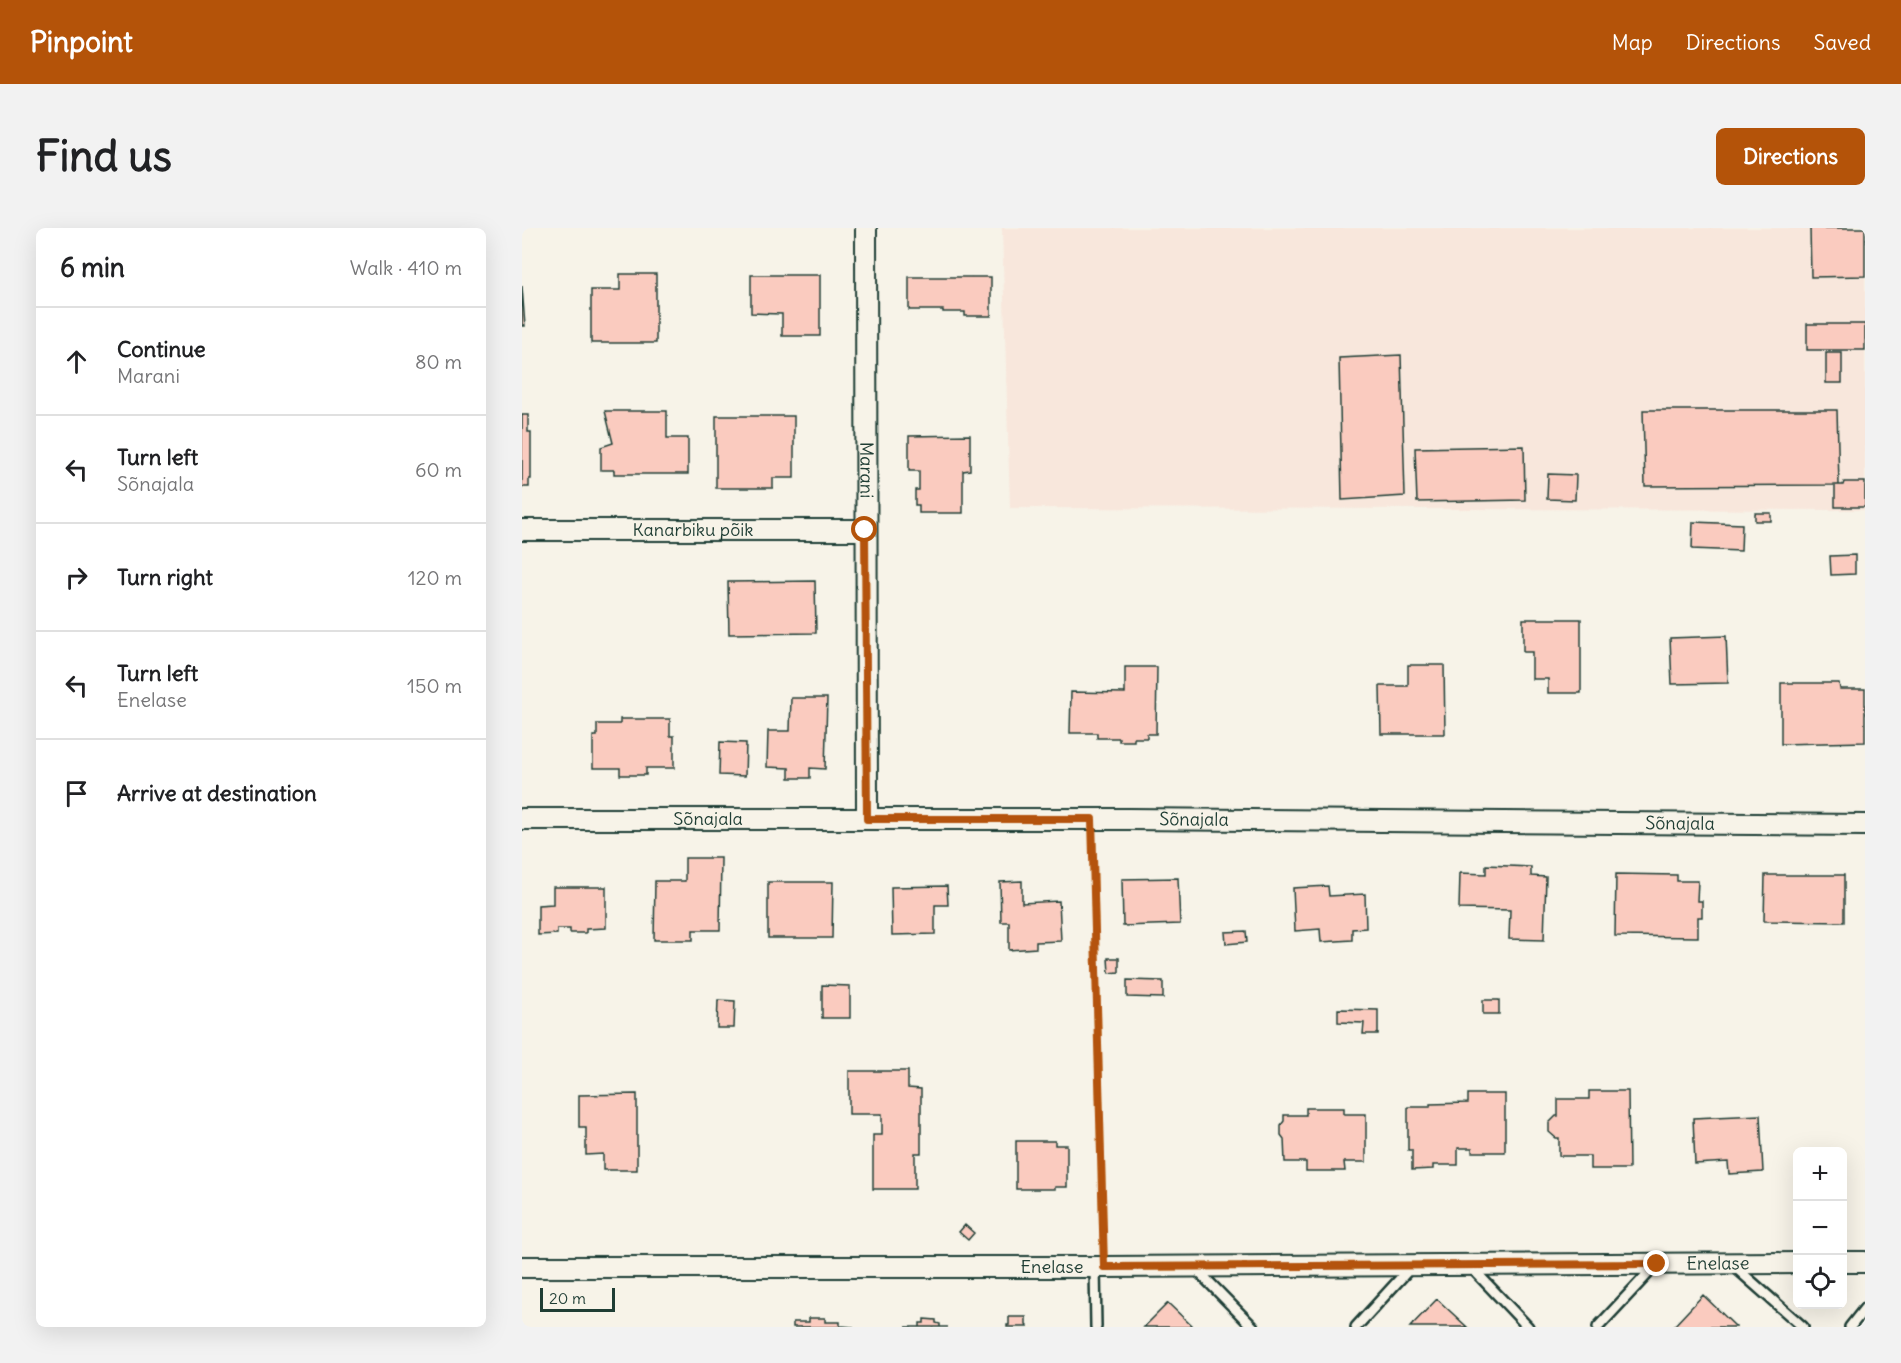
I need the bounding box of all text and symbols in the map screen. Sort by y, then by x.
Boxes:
text: Pinpoint [30,24,133,60]
text: Map [1612,29,1653,56]
text: Directions [1686,29,1780,56]
text: Saved [1813,29,1871,56]
button: Directions [1716,128,1865,185]
text: Find us [36,130,172,182]
text: 6 min [60,251,125,284]
text: Walk · 410 m [350,255,462,280]
text: Continue [117,335,206,363]
icon: ahead [60,345,93,378]
text: 80 m [415,349,462,374]
text: Marani [117,363,180,388]
street label: Marani [855,442,878,498]
text: Turn left [117,443,198,471]
icon: left [60,453,93,486]
text: 60 m [415,457,462,482]
text: Sõnajala [117,471,194,496]
route start [851,516,877,542]
street label: Kanarbiku põik [633,518,753,541]
icon: right [60,561,93,594]
text: Turn right [117,563,213,591]
text: 120 m [408,565,462,590]
text: Turn left [117,659,198,687]
icon: left [60,669,93,702]
text: 150 m [407,673,462,698]
text: Enelase [117,687,187,712]
icon: arrive [60,777,93,810]
text: Arrive at destination [117,779,317,807]
street label: Sõnajala [673,807,743,830]
street label: Sõnajala [1159,807,1229,831]
street label: Sõnajala [1645,811,1715,835]
map controls [1793,1147,1847,1309]
button: + [1793,1147,1847,1201]
button: − [1793,1201,1847,1255]
route end [1643,1250,1669,1276]
street label: Enelase [1686,1251,1749,1275]
street label: Enelase [1021,1255,1083,1278]
button: locate [1793,1255,1847,1309]
scale bar [540,1285,615,1312]
text: 20 m [549,1288,586,1308]

